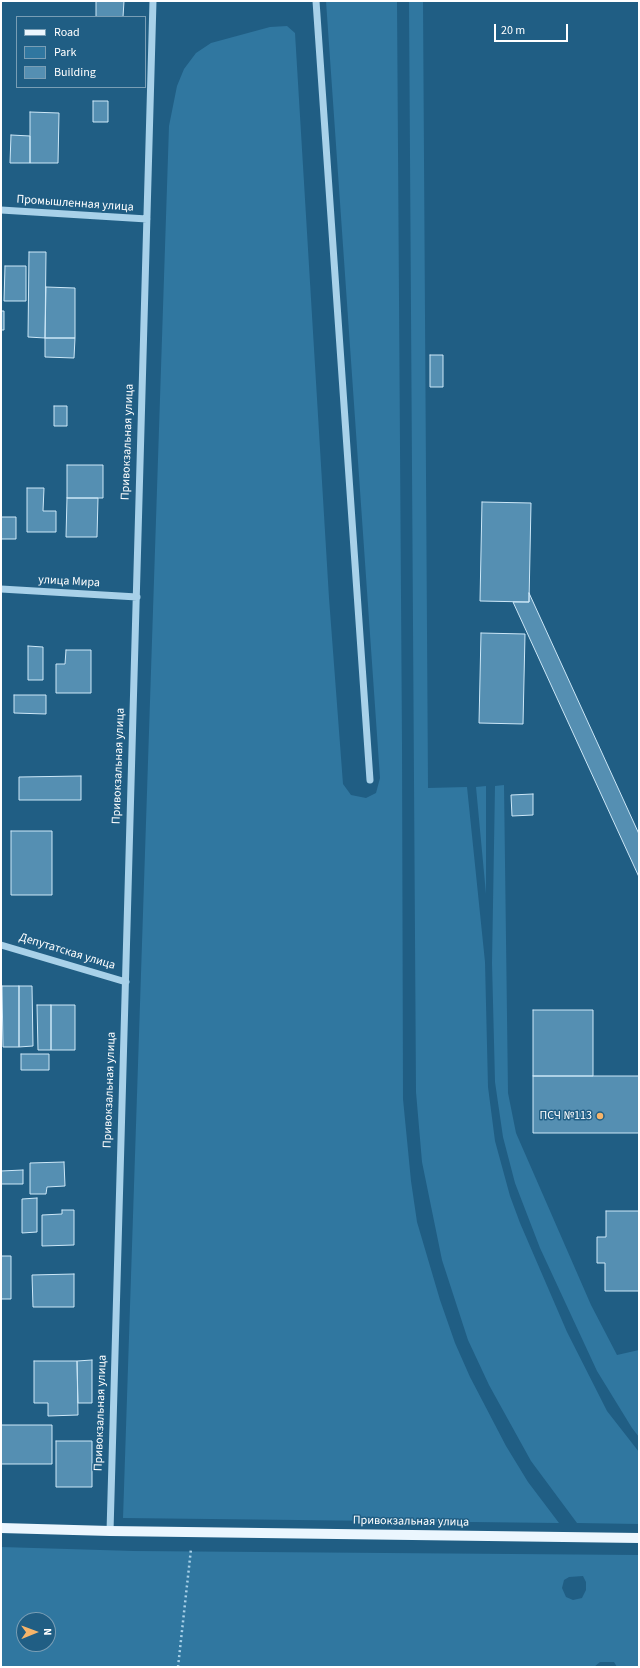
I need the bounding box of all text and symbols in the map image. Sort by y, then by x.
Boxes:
legend [16,16,146,88]
scale bar [496,16,570,42]
text: 20 m [501,22,525,39]
text: Road [54,24,80,41]
text: Park [54,44,76,61]
text: Building [54,64,96,81]
street label: Промышленная улица [16,193,134,215]
street label: Привокзальная улица [119,384,137,500]
street label: улица Мира [38,573,100,591]
street label: Привокзальная улица [110,708,128,824]
street label: Депутатская улица [17,931,117,973]
street label: Привокзальная улица [101,1032,119,1148]
place label: ПСЧ №113 [539,1109,592,1123]
marker: ПСЧ №113 [595,1111,605,1121]
street label: Привокзальная улица [92,1355,110,1471]
street label: Привокзальная улица [353,1514,469,1530]
north arrow [16,1612,56,1652]
text: N [40,1628,55,1636]

